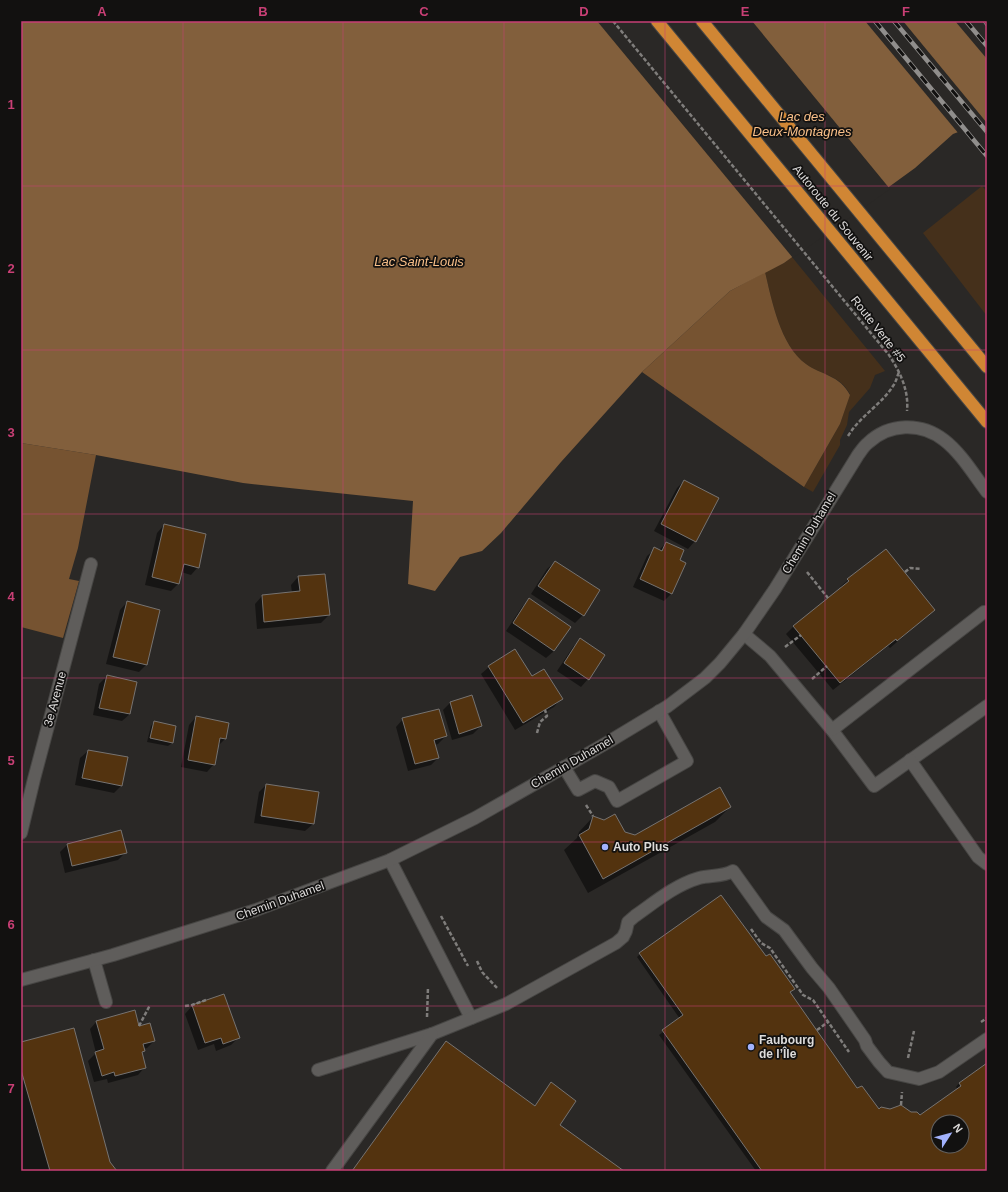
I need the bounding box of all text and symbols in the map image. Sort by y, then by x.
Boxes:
text: A [97,4,107,19]
text: B [258,4,268,19]
text: C [419,4,429,19]
text: D [579,4,589,19]
text: E [741,4,750,19]
text: F [902,4,910,19]
text: 1 [7,97,15,112]
water label: Lac des Deux-Montagnes [753,109,852,139]
street label: Autoroute du Souvenir [790,162,876,264]
water label: Lac Saint-Louis [374,254,464,269]
text: 2 [7,261,15,276]
street label: Route Verte #5 [848,293,908,365]
text: 3 [7,425,15,440]
street label: Chemin Duhamel [779,490,839,576]
text: 4 [7,589,15,604]
street label: 3e Avenue [41,670,69,728]
street label: Chemin Duhamel [528,733,616,791]
text: 5 [7,753,15,768]
place label: Auto Plus [613,840,669,854]
marker: Auto Plus [600,842,610,852]
street label: Chemin Duhamel [234,879,326,923]
text: 6 [7,917,15,932]
place label: Faubourg de l’Île [759,1033,814,1061]
marker: Faubourg de l’Île [746,1042,756,1052]
text: 7 [7,1081,15,1096]
north arrow [930,1114,970,1154]
text: N [951,1121,965,1135]

